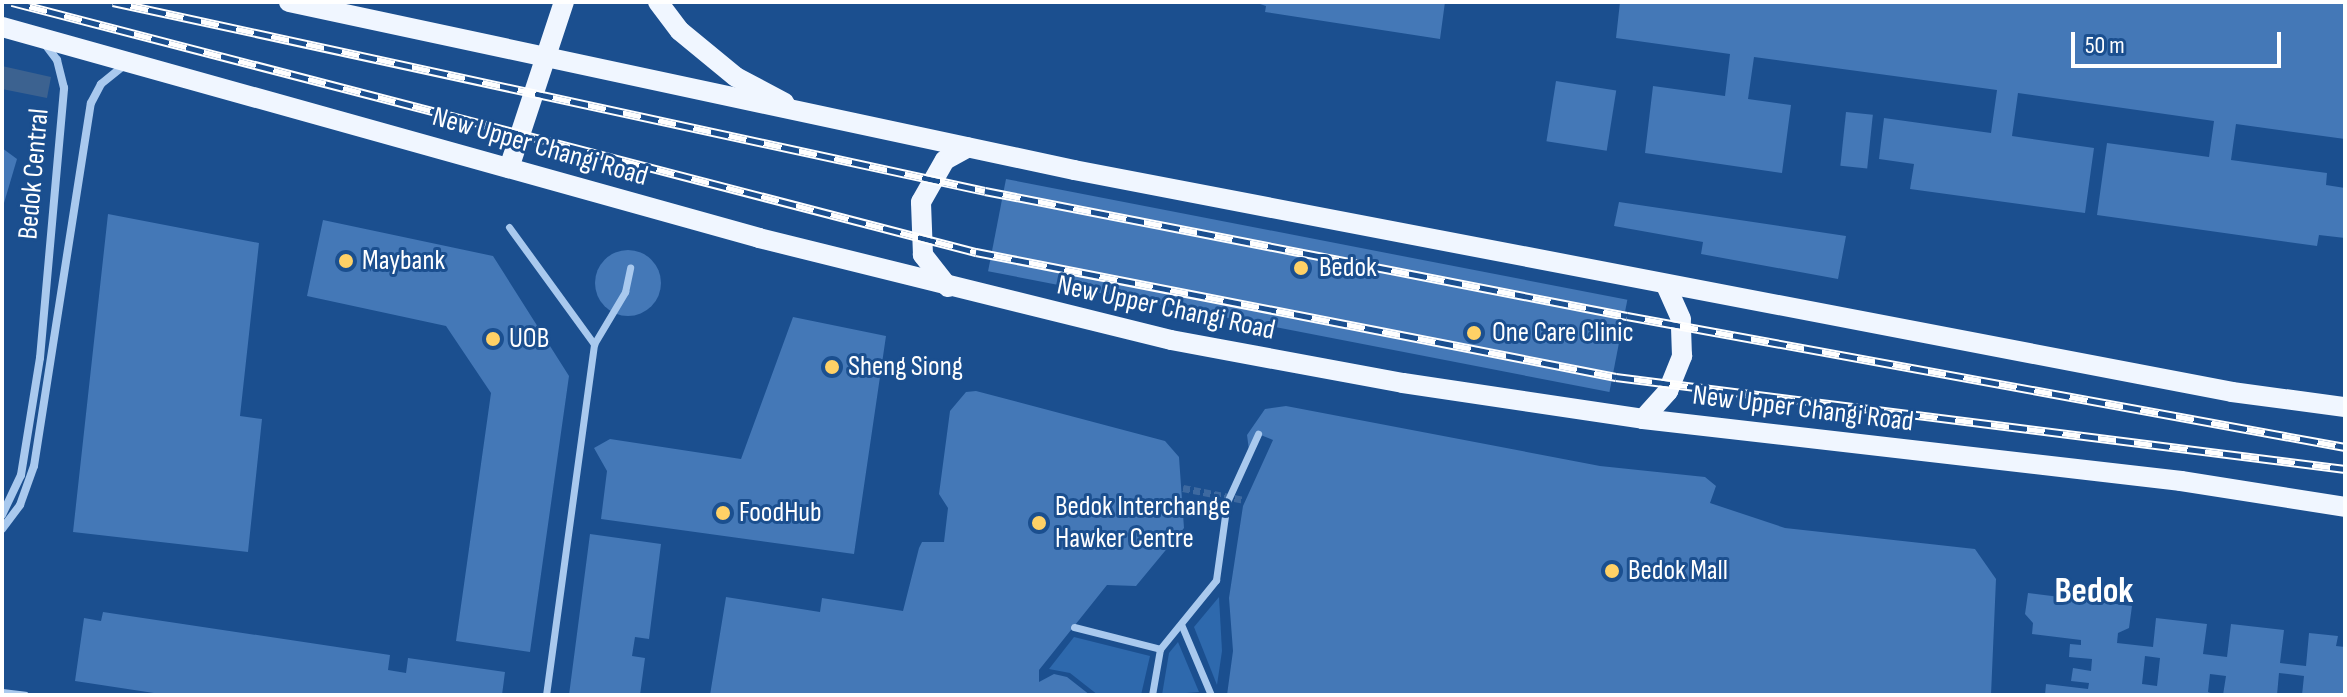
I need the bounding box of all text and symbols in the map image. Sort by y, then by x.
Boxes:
scale bar [2075,16,2285,66]
text: 50 m [2085,31,2125,60]
street label: New Upper Changi Road [429,100,651,194]
street label: Bedok Central [12,107,56,241]
place label: Maybank [362,244,445,278]
place label: Bedok [1319,251,1377,285]
marker: Maybank [337,252,355,270]
marker: Bedok [1290,257,1312,279]
street label: New Upper Changi Road [1054,268,1278,348]
place label: One Care Clinic [1492,316,1634,350]
place label: UOB [509,322,549,356]
marker: One Care Clinic [1463,322,1485,344]
marker: UOB [484,330,502,348]
place label: Sheng Siong [848,350,963,384]
marker: Sheng Siong [823,358,841,376]
street label: New Upper Changi Road [1691,379,1915,439]
place label: Bedok Interchange Hawker Centre [1055,490,1230,556]
place label: FoodHub [739,496,822,530]
marker: FoodHub [714,504,732,522]
marker: Bedok Interchange Hawker Centre [1030,514,1048,532]
place label: Bedok Mall [1628,554,1728,588]
marker: Bedok Mall [1603,562,1621,580]
district label: Bedok [2054,570,2134,614]

